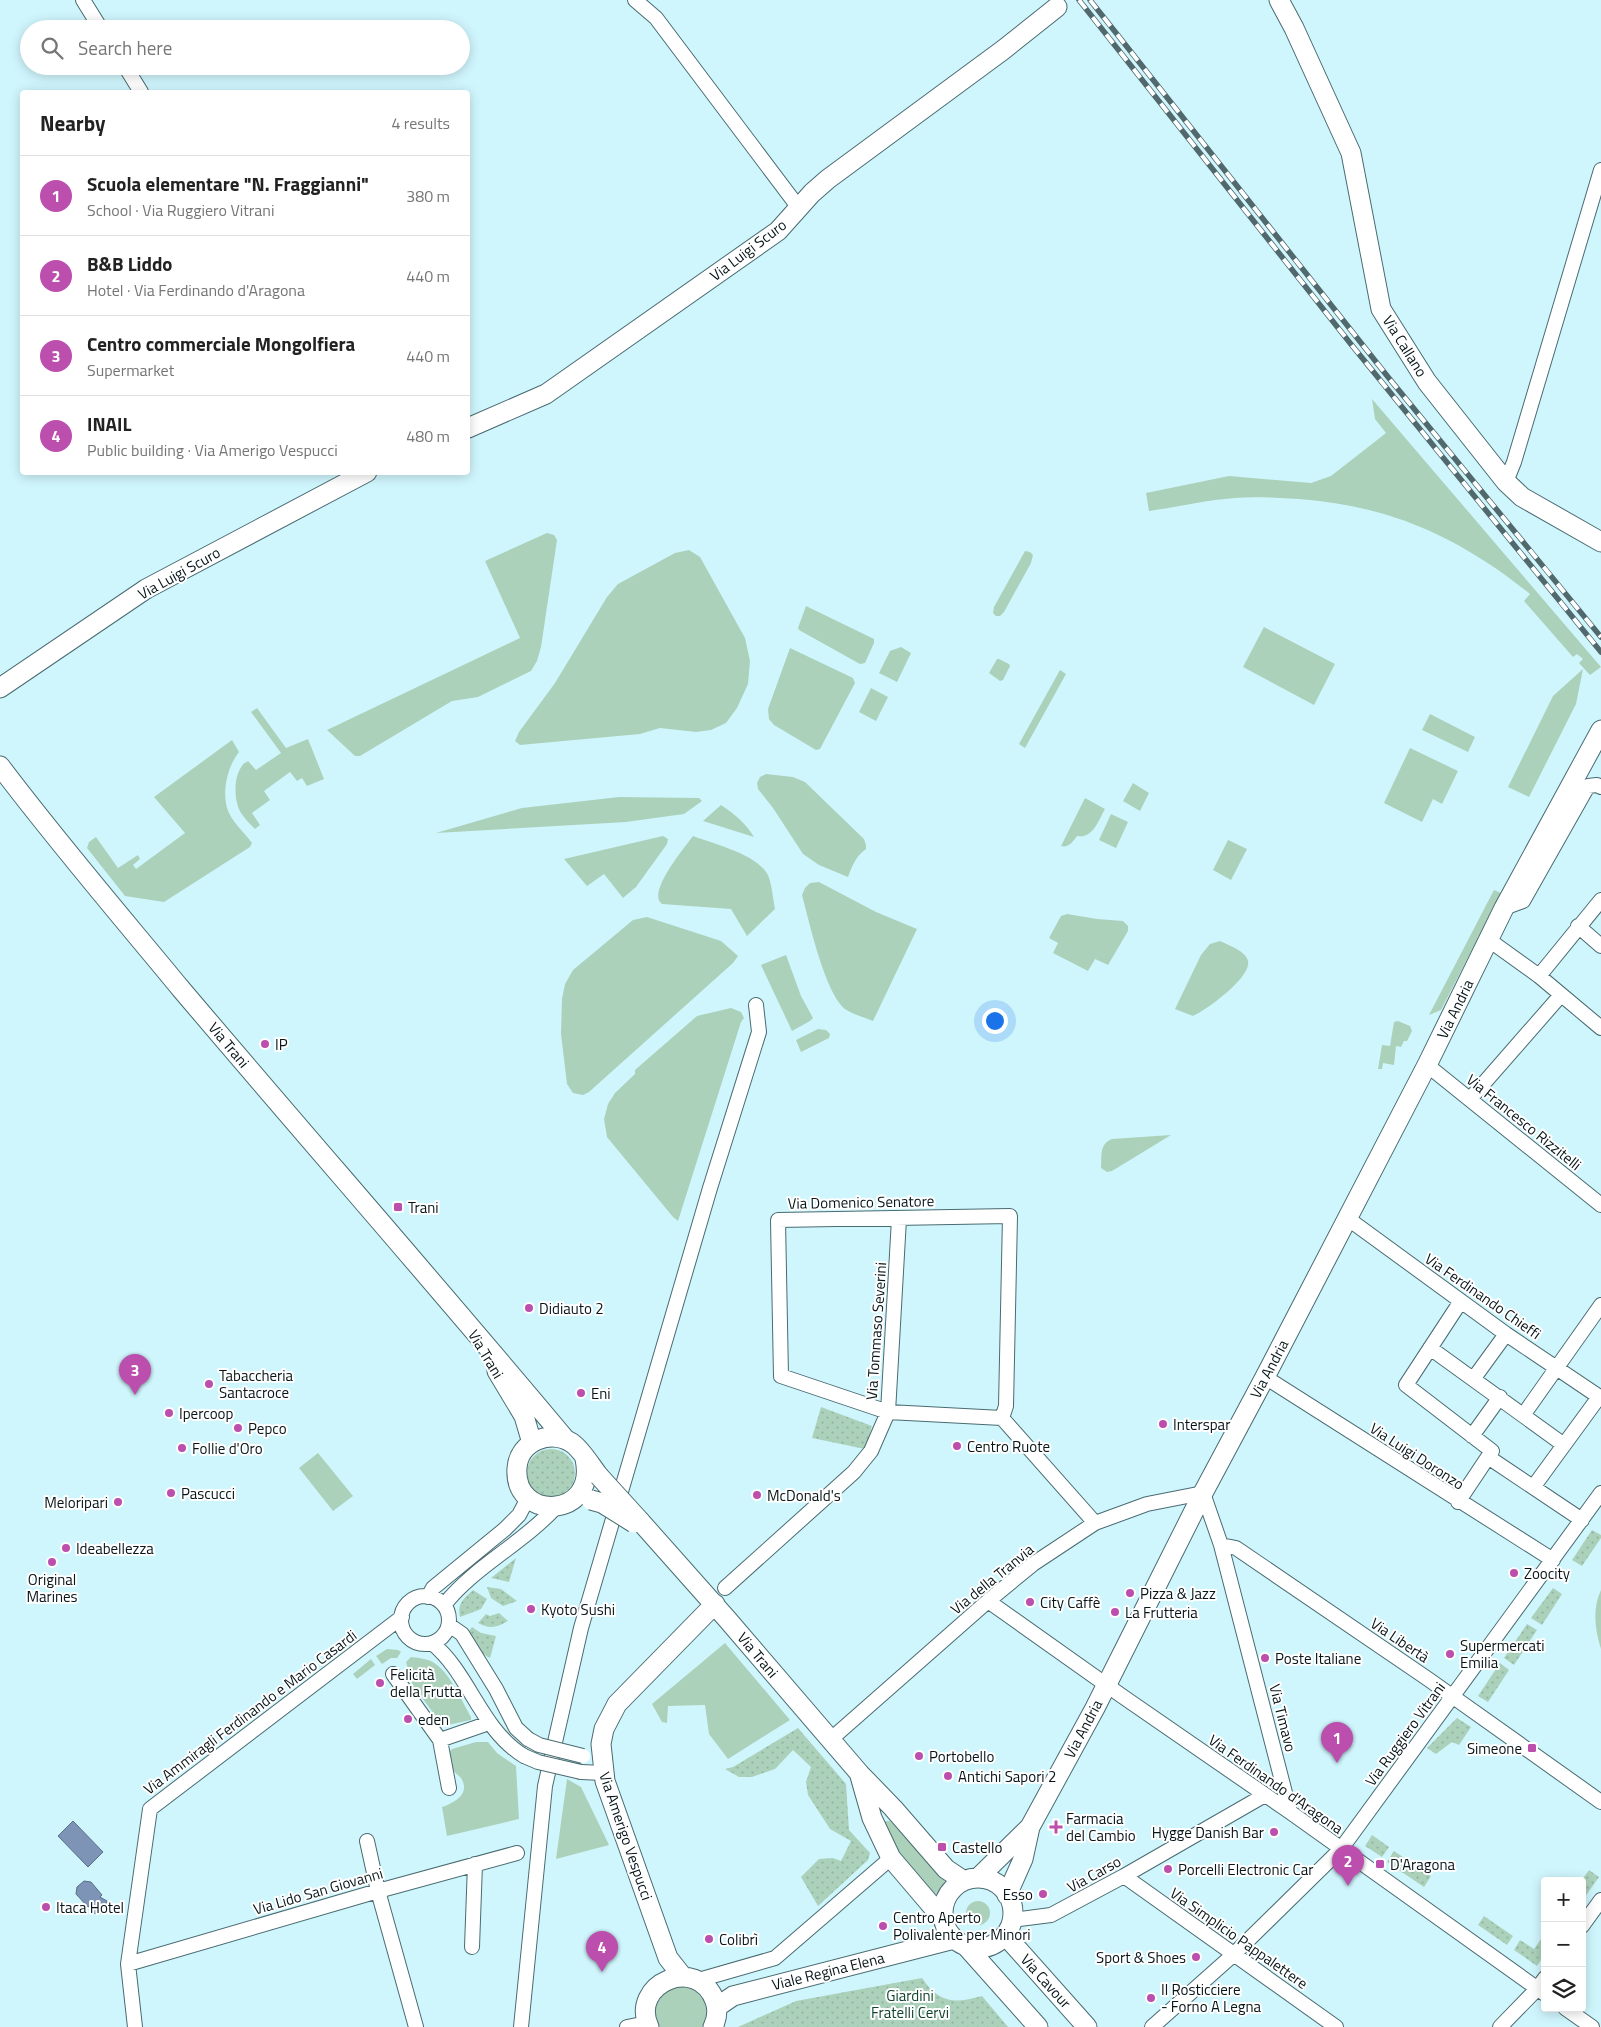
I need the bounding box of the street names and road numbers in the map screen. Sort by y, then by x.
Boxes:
street label: Via Luigi Scuro [705,213,791,287]
street label: Via Callano [1377,311,1433,381]
street label: Via Luigi Scuro [134,541,224,605]
street label: Via Andria [1431,975,1480,1043]
street label: Via Trani [203,1017,255,1073]
street label: Via Francesco Rizzitelli [1461,1068,1587,1176]
street label: Via Domenico Senatore [787,1189,935,1215]
street label: Via Ferdinando Chieffi [1420,1247,1546,1345]
street label: Via Tommaso Severini [860,1261,892,1401]
street label: Via Trani [462,1325,510,1383]
street label: Via Andria [1244,1335,1294,1403]
street label: Via Luigi Doronzo [1365,1417,1469,1495]
street label: Via della Tranvia [945,1538,1039,1620]
street label: Via Libertà [1366,1612,1434,1668]
street label: Via Ammiragli Ferdinando e Mario Casardi [139,1624,361,1800]
street label: Via Trani [732,1627,784,1683]
street label: Via Ruggiero Vitrani [1359,1677,1451,1791]
street label: Via Timavo [1263,1682,1303,1754]
street label: Via Andria [1058,1695,1108,1763]
street label: Via Ferdinando d'Aragona [1204,1729,1349,1840]
street label: Via Amerigo Vespucci [593,1769,659,1903]
street label: Via Carso [1063,1850,1125,1898]
street label: Via Lido San Giovanni [251,1862,385,1920]
street label: Via Simplicio Pappalettere [1165,1882,1313,1994]
street label: Viale Regina Elena [769,1946,887,1996]
street label: Via Cavour [1015,1949,1077,2013]

